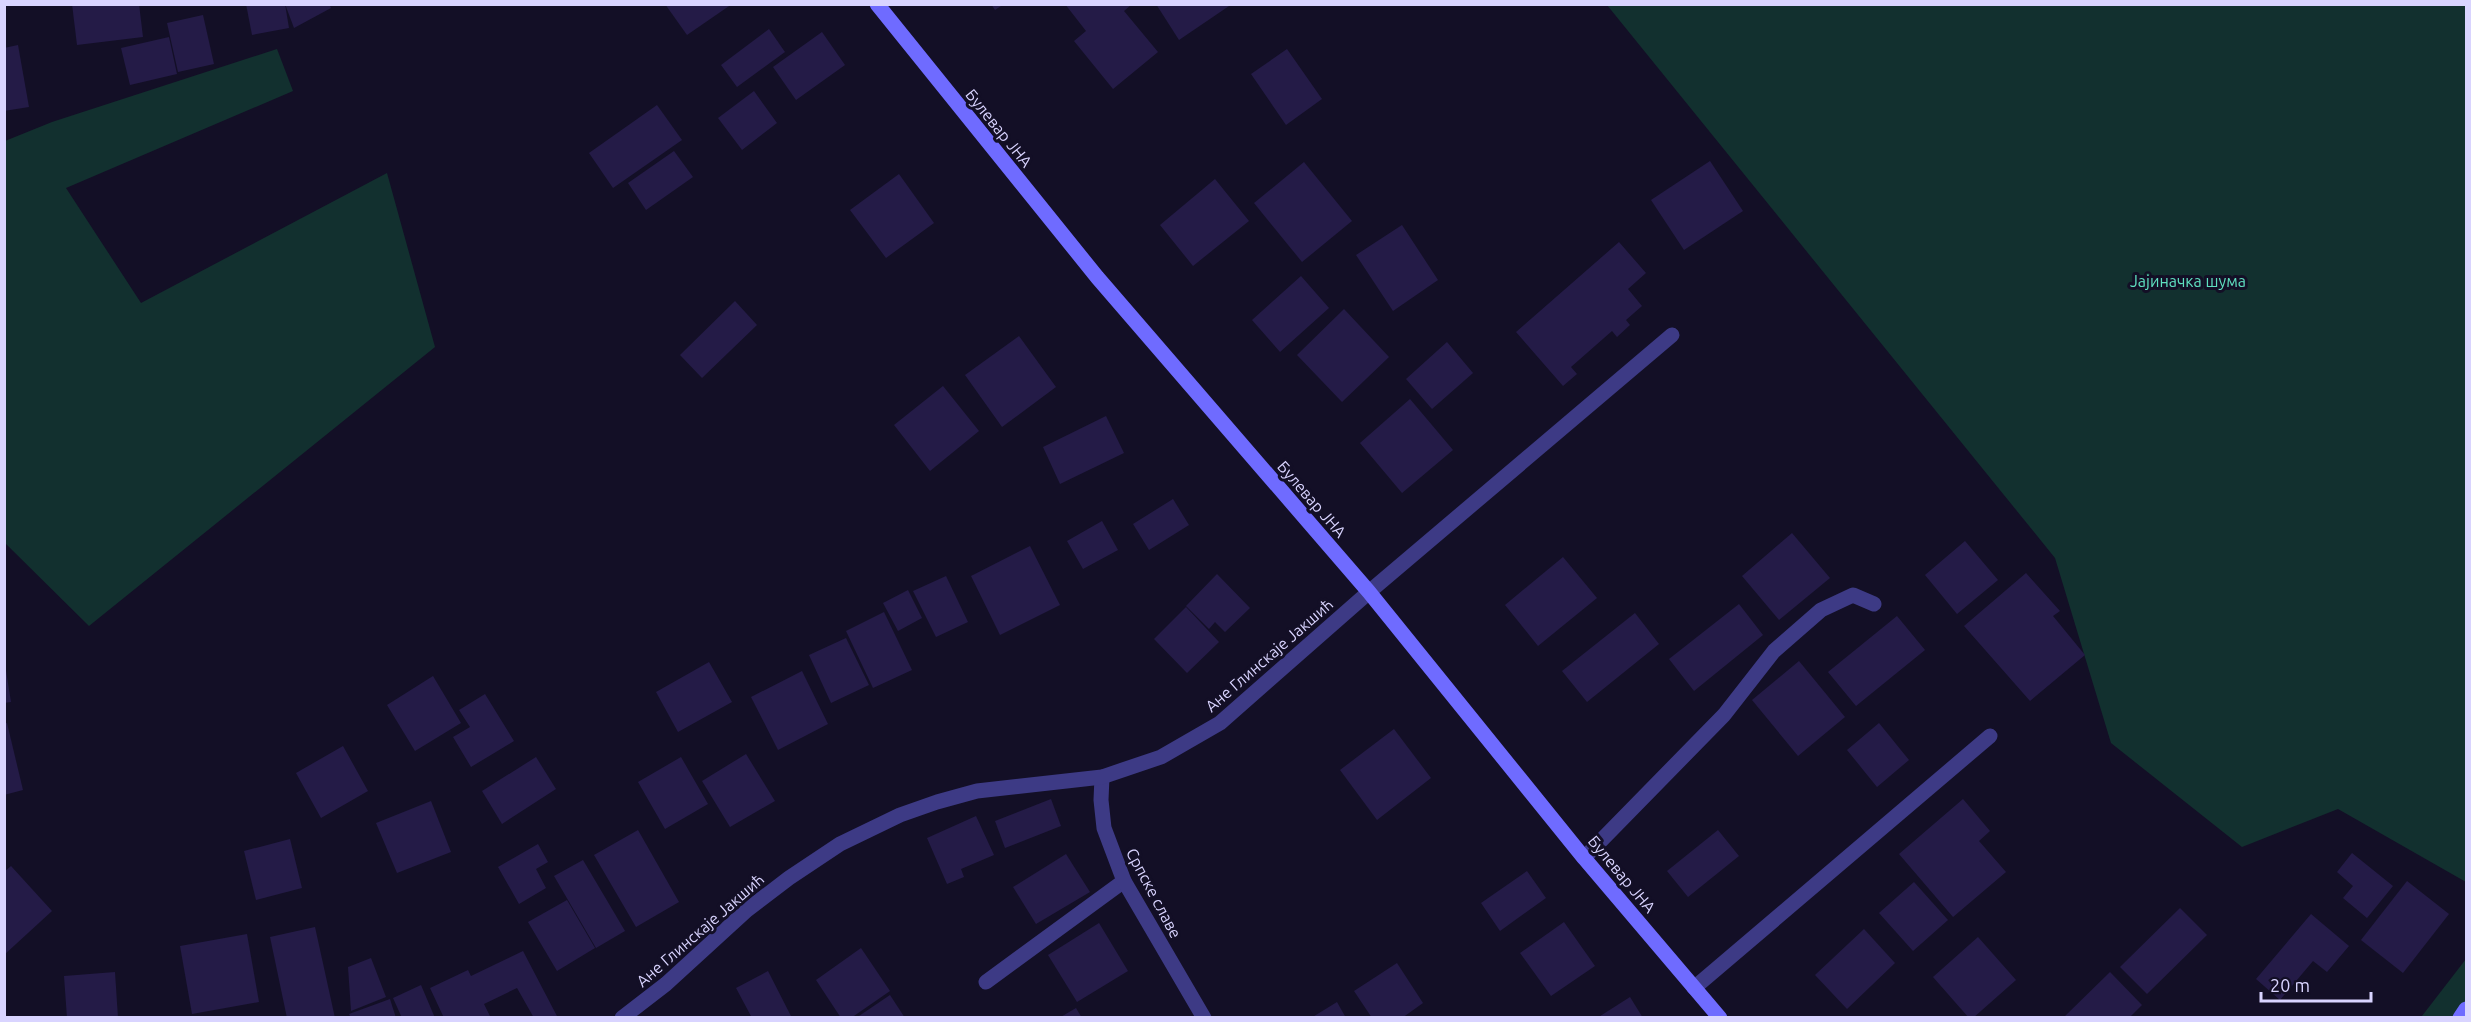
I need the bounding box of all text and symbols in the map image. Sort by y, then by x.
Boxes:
street label: Булевар ЈНА [962,85,1036,171]
park label: Јајиначка шума [2130,272,2246,290]
street label: Булевар ЈНА [1274,457,1350,541]
street label: Ане Глинскаје Јакшић [1202,595,1336,715]
street label: Булевар ЈНА [1585,832,1660,917]
street label: Српске славе [1123,845,1185,941]
street label: Ане Глинскаје Јакшић [633,870,767,990]
scale bar [2261,965,2370,1003]
text: 20 m [2270,975,2310,995]

